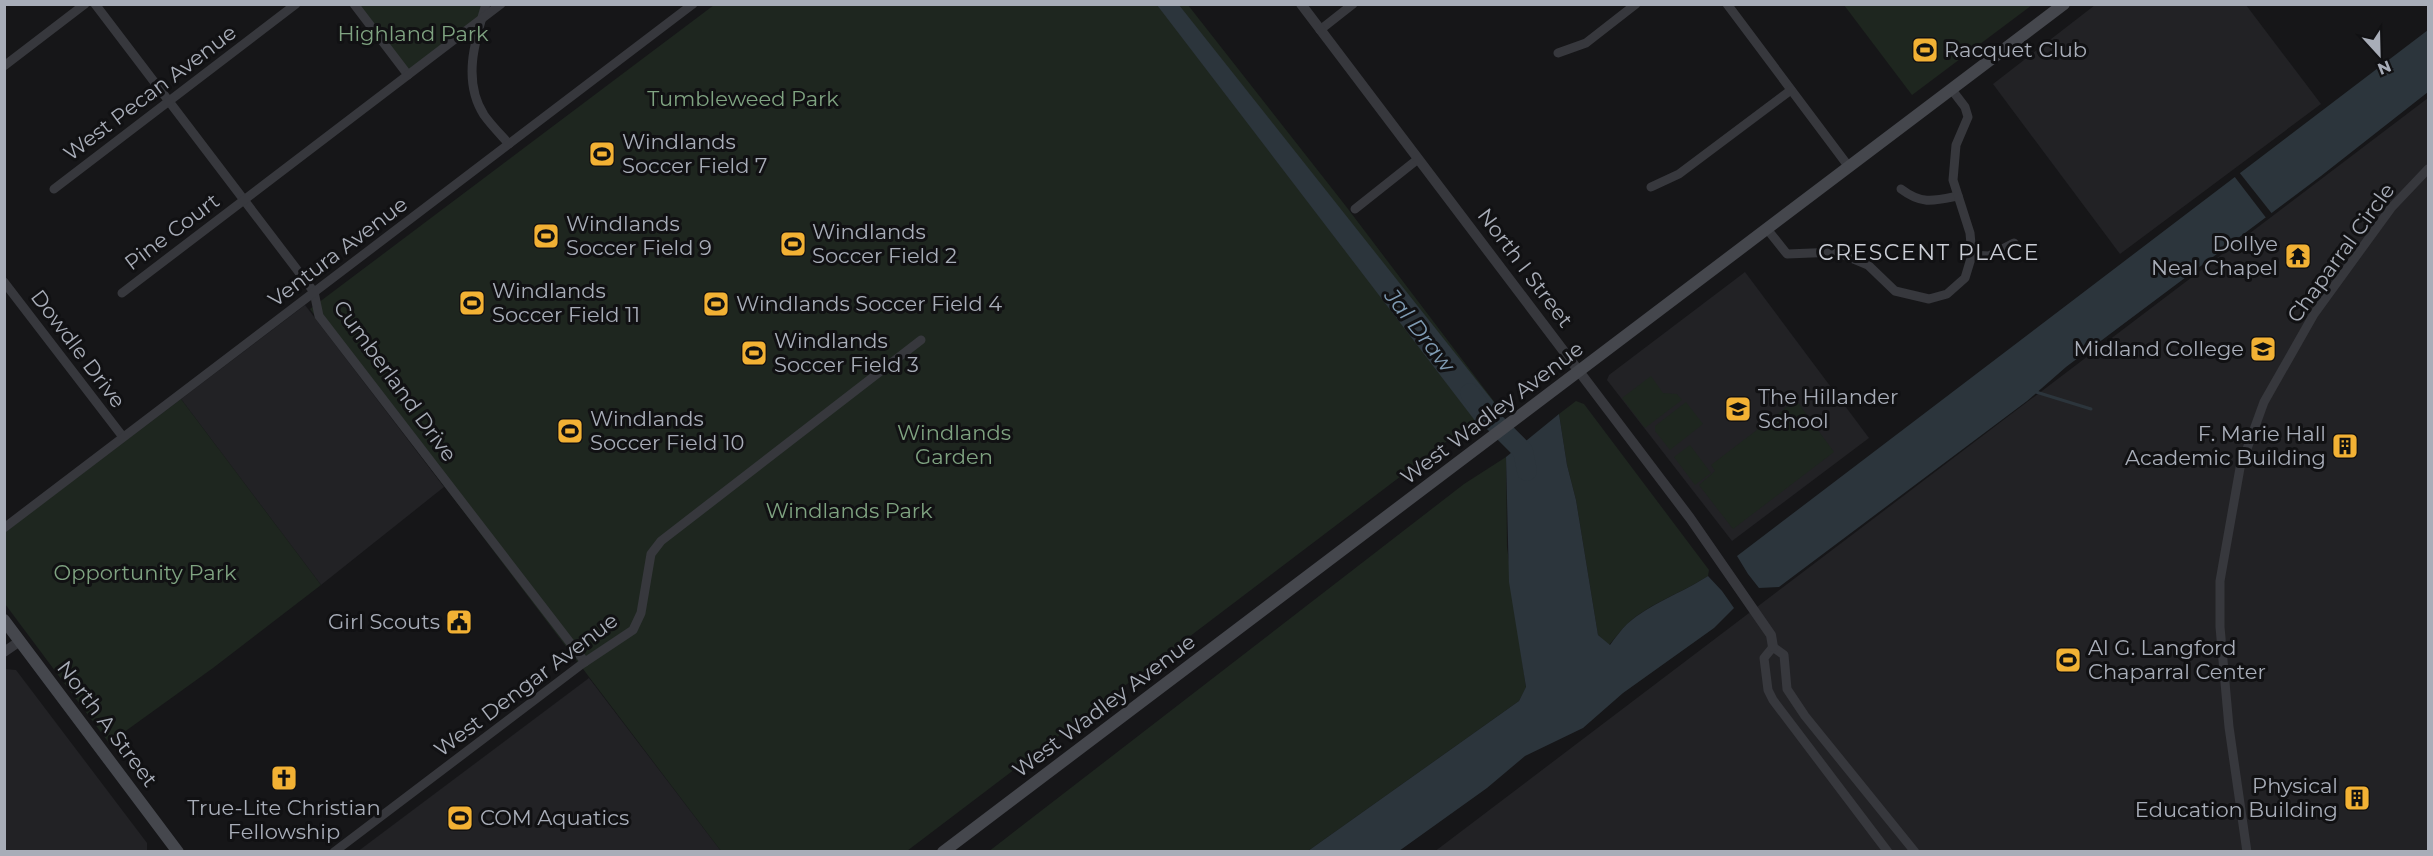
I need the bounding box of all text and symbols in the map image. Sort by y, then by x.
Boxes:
street label: West Pecan Avenue [58,19,241,166]
park label: Highland Park [337,21,489,46]
north arrow [2349,24,2409,84]
sports icon: Racquet Club [1910,35,1940,65]
place label: Racquet Club [1944,37,2087,62]
text: N [2375,56,2394,79]
park label: Tumbleweed Park [647,86,839,111]
place label: Windlands Soccer Field 7 [622,129,767,178]
sports icon: Windlands Soccer Field 7 [587,139,617,169]
street label: Chaparral Circle [2282,178,2400,327]
street label: Pine Court [119,188,224,275]
street label: Ventura Avenue [263,191,412,312]
street label: North I Street [1473,203,1578,332]
place label: Windlands Soccer Field 9 [566,211,712,260]
place label: Windlands Soccer Field 2 [812,219,957,268]
sports icon: Windlands Soccer Field 9 [531,221,561,251]
sports icon: Windlands Soccer Field 2 [778,229,808,259]
place label: Dollye Neal Chapel [2151,231,2278,280]
district label: CRESCENT PLACE [1818,239,2040,266]
temple icon: Dollye Neal Chapel [2283,241,2313,271]
place label: Windlands Soccer Field 11 [492,278,640,327]
water label: Jal Draw [1378,282,1462,379]
street label: Dowdle Drive [26,285,131,413]
sports icon: Windlands Soccer Field 11 [457,288,487,318]
sports icon: Windlands Soccer Field 4 [701,289,731,319]
place label: Windlands Soccer Field 4 [736,291,1002,316]
street label: Cumberland Drive [329,295,462,466]
place label: Windlands Soccer Field 3 [774,328,919,377]
school or university icon: Midland College [2248,334,2278,364]
street label: West Wadley Avenue [1395,336,1588,489]
place label: Midland College [2073,336,2244,361]
sports icon: Windlands Soccer Field 3 [739,338,769,368]
place label: The Hillander School [1758,384,1898,433]
school or university icon: The Hillander School [1723,394,1753,424]
place label: Windlands Soccer Field 10 [590,406,744,455]
sports icon: Windlands Soccer Field 10 [555,416,585,446]
park label: Windlands Garden [897,420,1011,469]
place label: F. Marie Hall Academic Building [2125,421,2326,470]
building icon: F. Marie Hall Academic Building [2330,431,2360,461]
park label: Windlands Park [765,498,933,523]
park label: Opportunity Park [54,560,237,585]
street label: West Dengar Avenue [429,607,622,762]
public building icon: Girl Scouts [444,607,474,637]
place label: Girl Scouts [328,609,440,634]
street label: West Wadley Avenue [1007,629,1200,782]
place label: Al G. Langford Chaparral Center [2088,635,2266,684]
sports icon: Al G. Langford Chaparral Center [2053,645,2083,675]
street label: North A Street [52,656,163,792]
church icon: True-Lite Christian Fellowship [269,763,299,793]
place label: Physical Education Building [2135,773,2338,822]
building icon: Physical Education Building [2342,783,2372,813]
place label: True-Lite Christian Fellowship [187,795,381,844]
sports icon: COM Aquatics [445,803,475,833]
place label: COM Aquatics [480,805,629,830]

